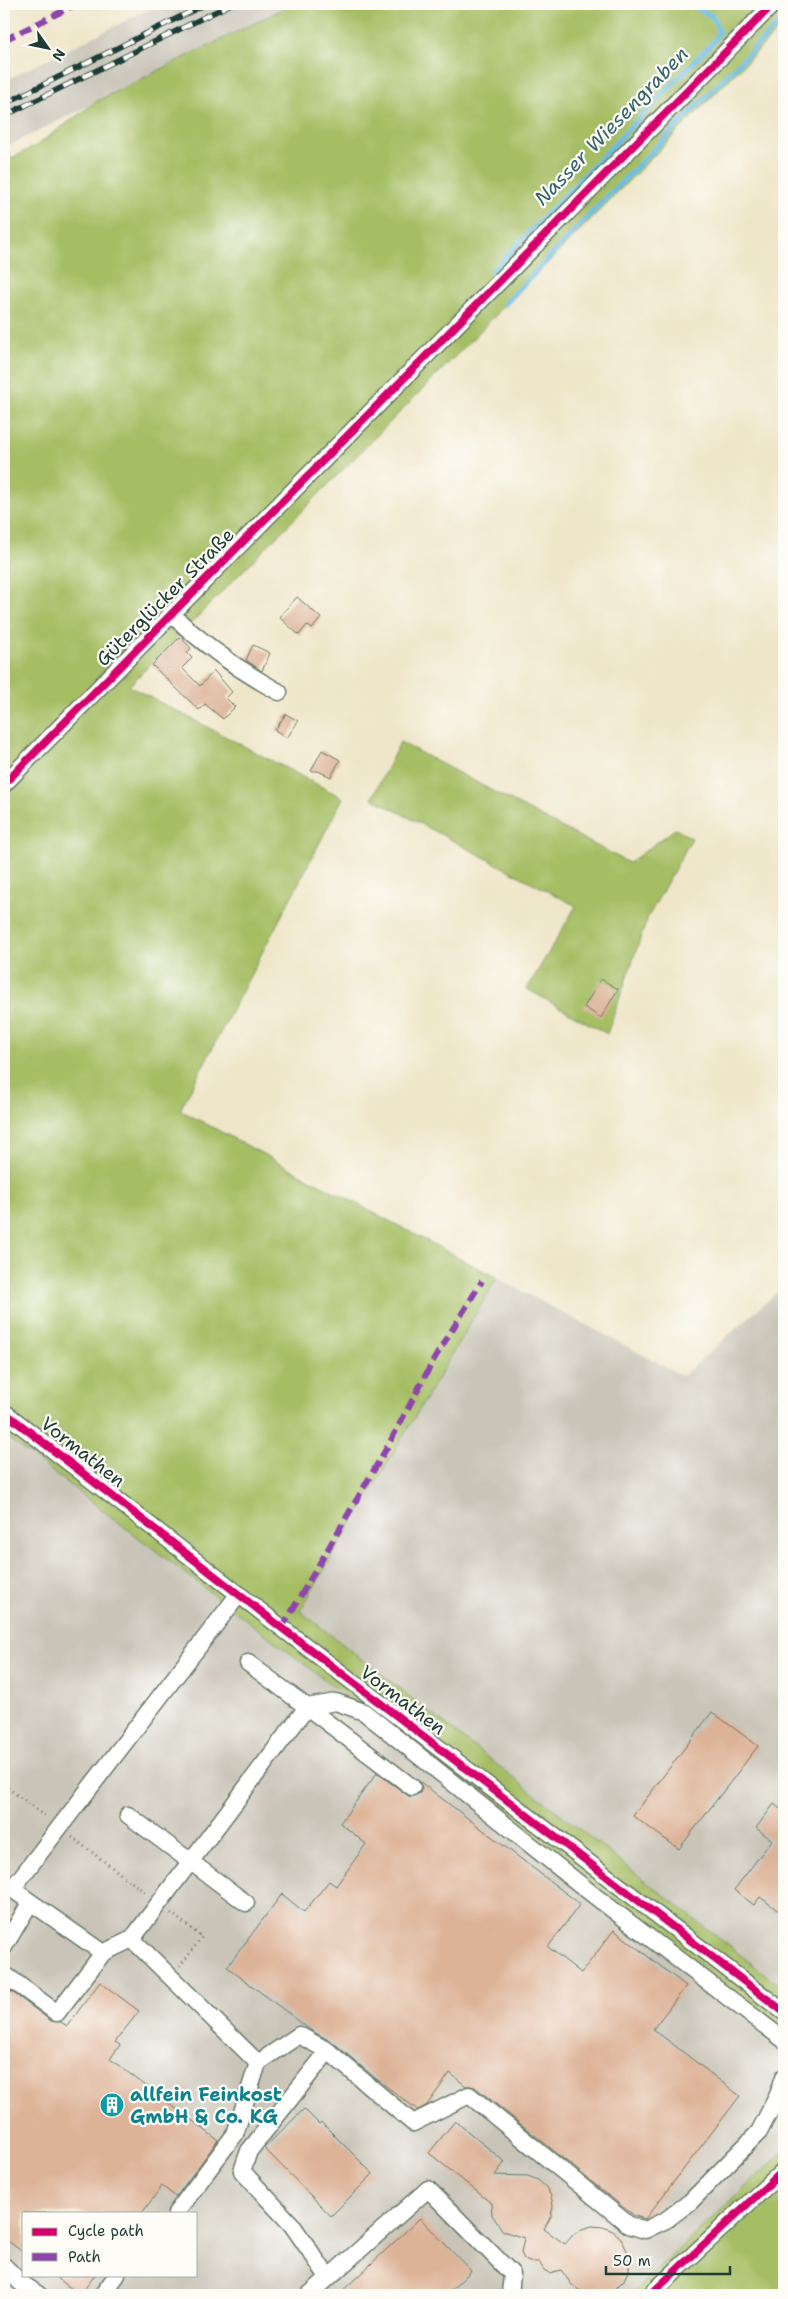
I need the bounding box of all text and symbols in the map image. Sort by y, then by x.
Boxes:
north arrow [22,22,72,72]
water label: Nasser Wiesengraben [528,41,694,211]
text: N [48,46,69,65]
street label: Güterglücker Straße [90,522,240,672]
street label: Vormathen [36,1411,130,1493]
street label: Vormathen [355,1660,451,1740]
place label: allfein Feinkost GmbH & Co. KG [130,2082,282,2129]
building icon: allfein Feinkost GmbH & Co. KG [99,2092,125,2118]
legend [22,2212,198,2276]
text: Cycle path [68,2221,144,2241]
scale bar [606,2244,729,2276]
text: Path [68,2247,101,2267]
text: 50 m [613,2251,651,2271]

